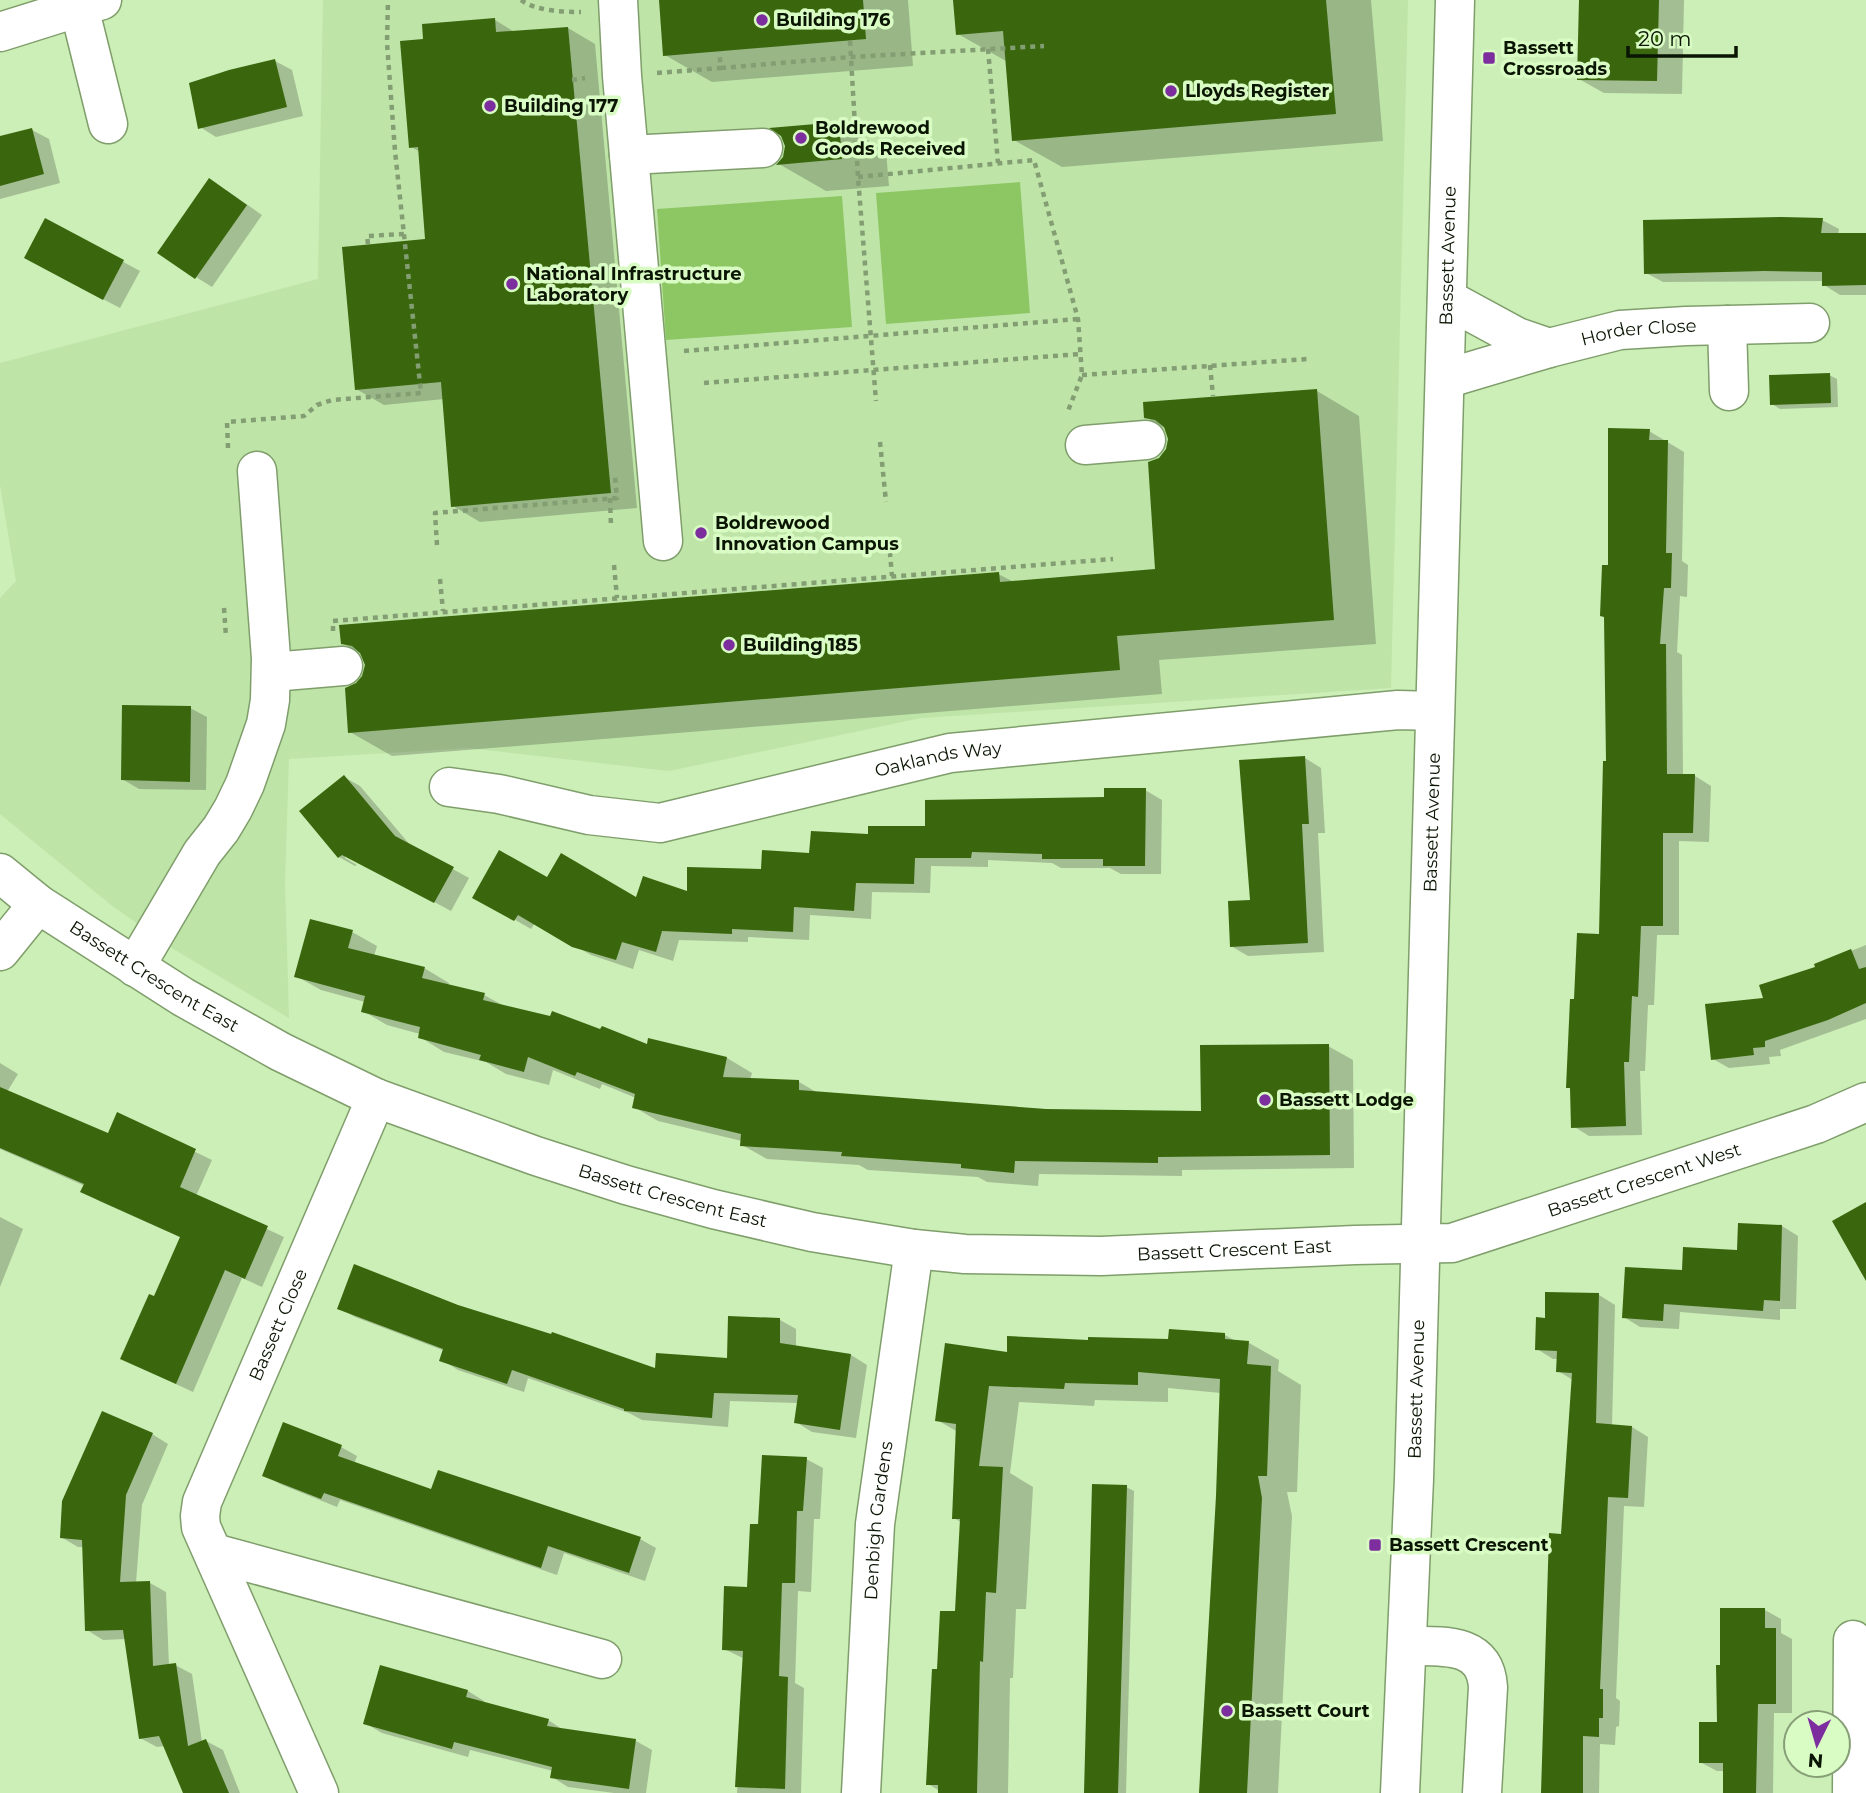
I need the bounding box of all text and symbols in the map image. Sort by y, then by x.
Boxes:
place label: Building 176 [776,9,891,31]
marker: Building 176 [754,12,770,28]
scale bar [1628,14,1736,58]
text: 20 m [1638,26,1692,51]
place label: Bassett Crossroads [1503,37,1607,80]
marker: Bassett Crossroads [1481,50,1497,66]
place label: Lloyds Register [1185,80,1329,102]
marker: Lloyds Register [1163,83,1179,99]
place label: Building 177 [504,95,618,117]
marker: Building 177 [482,98,498,114]
place label: Boldrewood Goods Received [815,117,966,160]
marker: Boldrewood Goods Received [793,130,809,146]
street label: Bassett Avenue [1435,186,1461,326]
place label: National Infrastructure Laboratory [526,263,742,306]
marker: National Infrastructure Laboratory [504,276,520,292]
street label: Horder Close [1578,315,1697,351]
place label: Boldrewood Innovation Campus [715,512,899,555]
marker: Boldrewood Innovation Campus [693,525,709,541]
place label: Building 185 [743,634,858,656]
marker: Building 185 [721,637,737,653]
street label: Oaklands Way [872,737,1003,782]
street label: Bassett Avenue [1419,752,1445,893]
street label: Bassett Crescent East [65,916,243,1037]
place label: Bassett Lodge [1279,1089,1414,1111]
marker: Bassett Lodge [1257,1092,1273,1108]
street label: Bassett Crescent West [1545,1138,1744,1222]
street label: Bassett Crescent East [576,1159,769,1232]
street label: Bassett Crescent East [1137,1235,1332,1265]
street label: Bassett Close [244,1265,312,1385]
street label: Bassett Avenue [1404,1319,1429,1459]
street label: Denbigh Gardens [860,1440,898,1601]
place label: Bassett Crescent [1389,1534,1549,1556]
marker: Bassett Crescent [1367,1537,1383,1553]
place label: Bassett Court [1241,1700,1370,1722]
marker: Bassett Court [1219,1703,1235,1719]
north arrow [1782,1709,1852,1779]
text: N [1807,1748,1824,1773]

